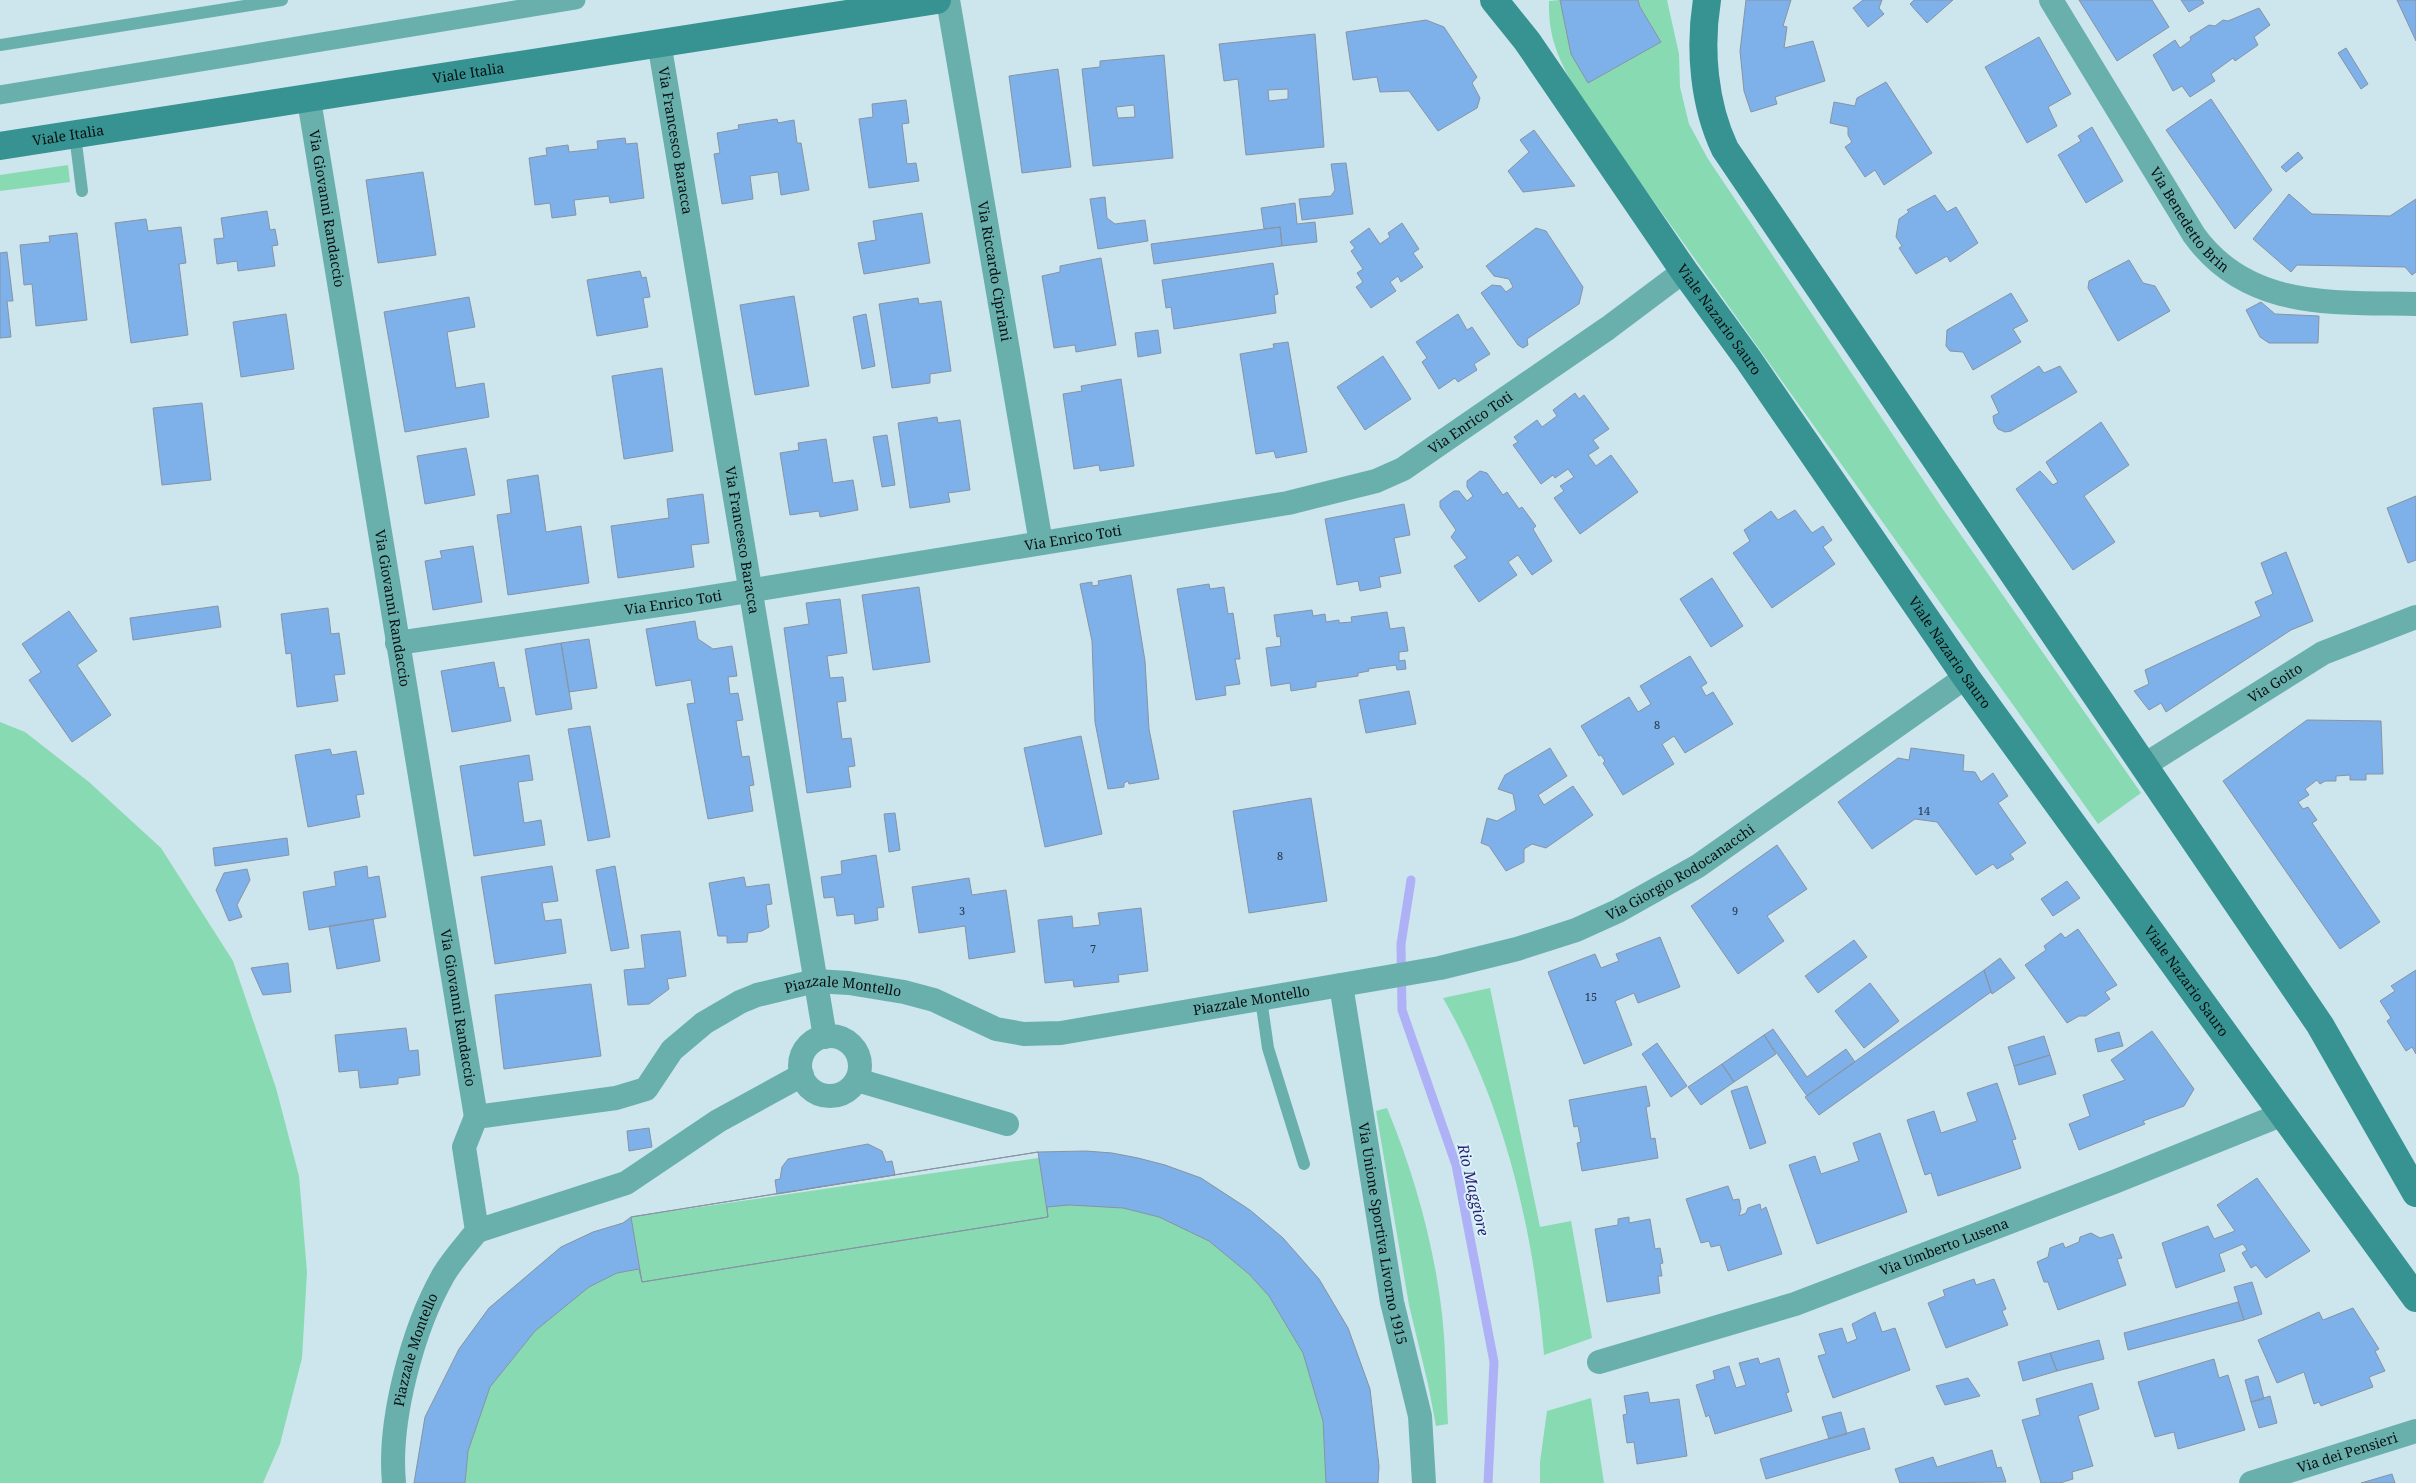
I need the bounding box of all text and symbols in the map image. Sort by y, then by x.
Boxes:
street label: Viale Italia [431,58,505,87]
street label: Via Francesco Baracca [654,65,698,216]
street label: Viale Italia [31,120,105,150]
street label: Via Giovanni Randaccio [305,128,350,289]
street label: Via Benedetto Brin [2146,163,2233,276]
street label: Via Riccardo Cipriani [974,199,1016,343]
street label: Viale Nazario Sauro [1673,260,1766,379]
street label: Via Enrico Toti [1424,386,1516,458]
street label: Via Francesco Baracca [721,465,764,615]
street label: Via Enrico Toti [1023,520,1123,555]
street label: Via Giovanni Randaccio [371,528,415,688]
street label: Via Enrico Toti [623,585,724,619]
street label: Viale Nazario Sauro [1904,592,1996,712]
street label: Via Goito [2244,658,2306,707]
house number: 8 [1654,717,1660,732]
house number: 14 [1918,803,1930,818]
street label: Via Giorgio Rodocanacchi [1603,819,1758,924]
house number: 8 [1277,848,1283,863]
house number: 3 [959,903,965,918]
house number: 9 [1732,903,1738,918]
street label: Viale Nazario Sauro [2140,921,2233,1040]
street label: Via Giovanni Randaccio [436,928,481,1088]
house number: 7 [1090,941,1096,956]
street label: Piazzale Montello [782,971,903,1000]
street label: Piazzale Montello [1192,981,1311,1019]
house number: 15 [1585,989,1597,1004]
street label: Via Unione Sportiva Livorno 1915 [1354,1121,1412,1346]
water label: Rio Maggiore [1453,1141,1494,1238]
street label: Via Umberto Lusena [1877,1213,2011,1280]
street label: Piazzale Montello [389,1290,442,1408]
street label: Via dei Pensieri [2295,1427,2400,1477]

